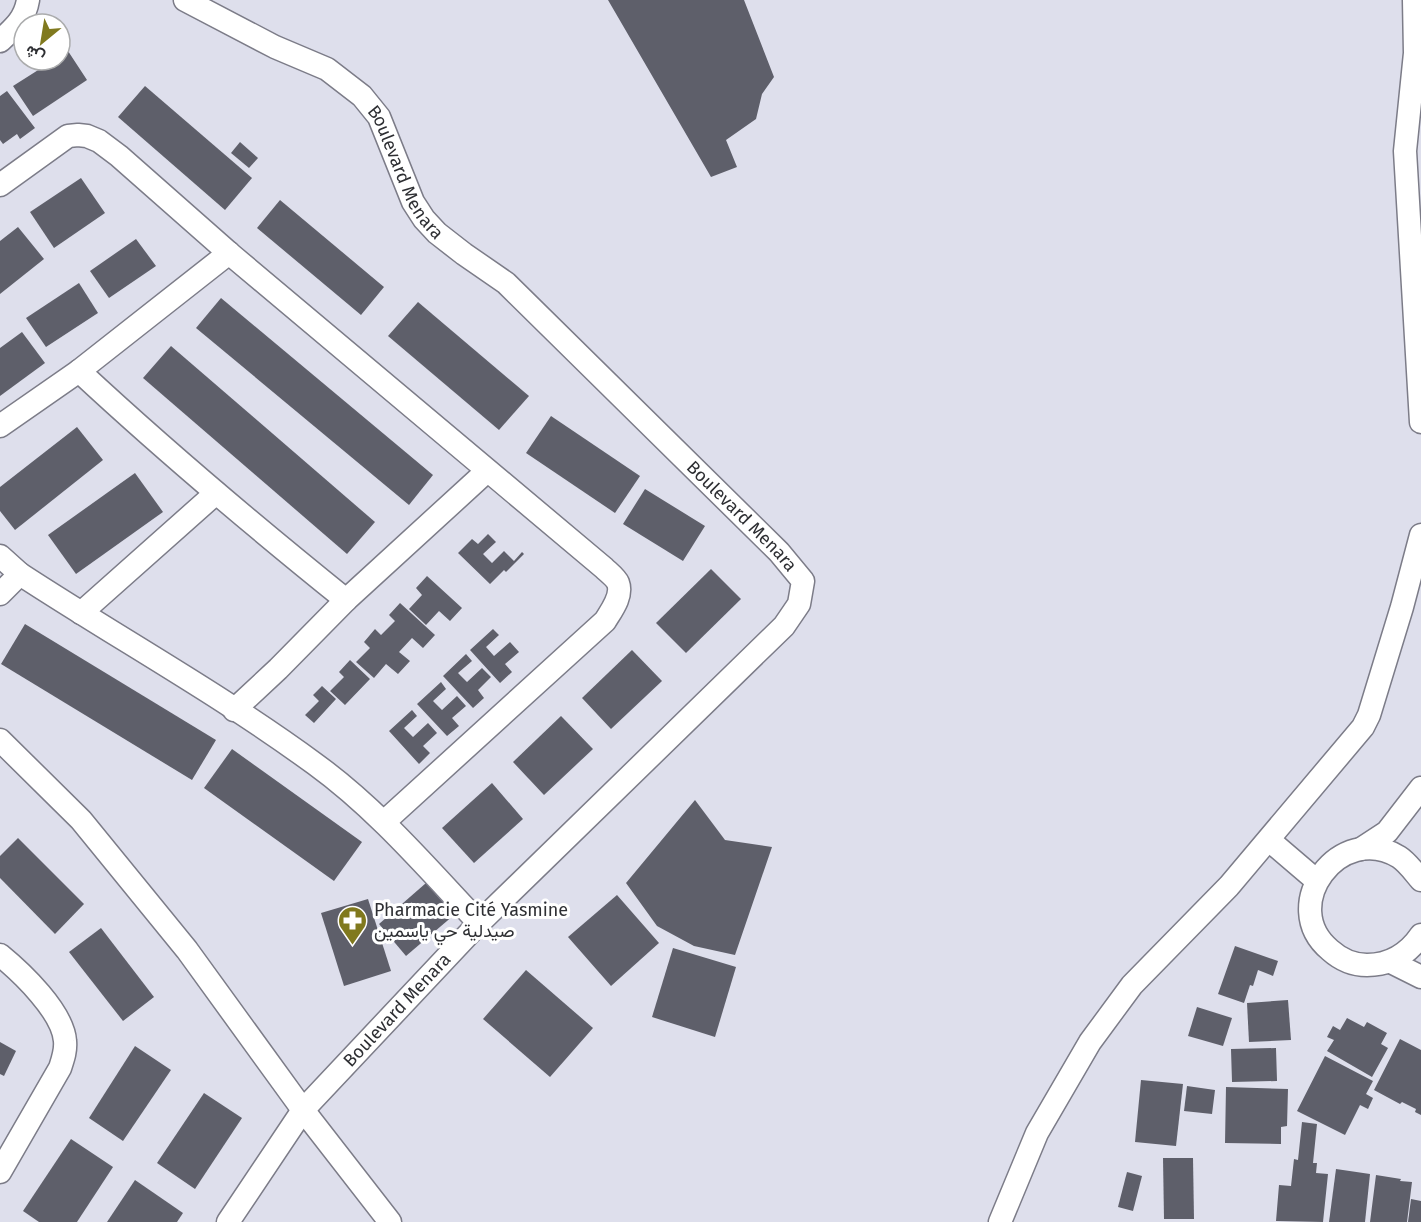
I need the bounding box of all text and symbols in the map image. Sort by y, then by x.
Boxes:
north arrow [12,12,72,72]
text: ش [22,42,48,68]
street label: Boulevard Menara [363,101,448,244]
street label: Boulevard Menara [682,456,802,576]
place label: Pharmacie Cité Yasmine صيدلية حي ياسمين [374,899,568,946]
pharmacy icon: Pharmacie Cité Yasmine صيدلية حي ياسمين [337,904,369,946]
street label: Boulevard Menara [339,949,455,1071]

